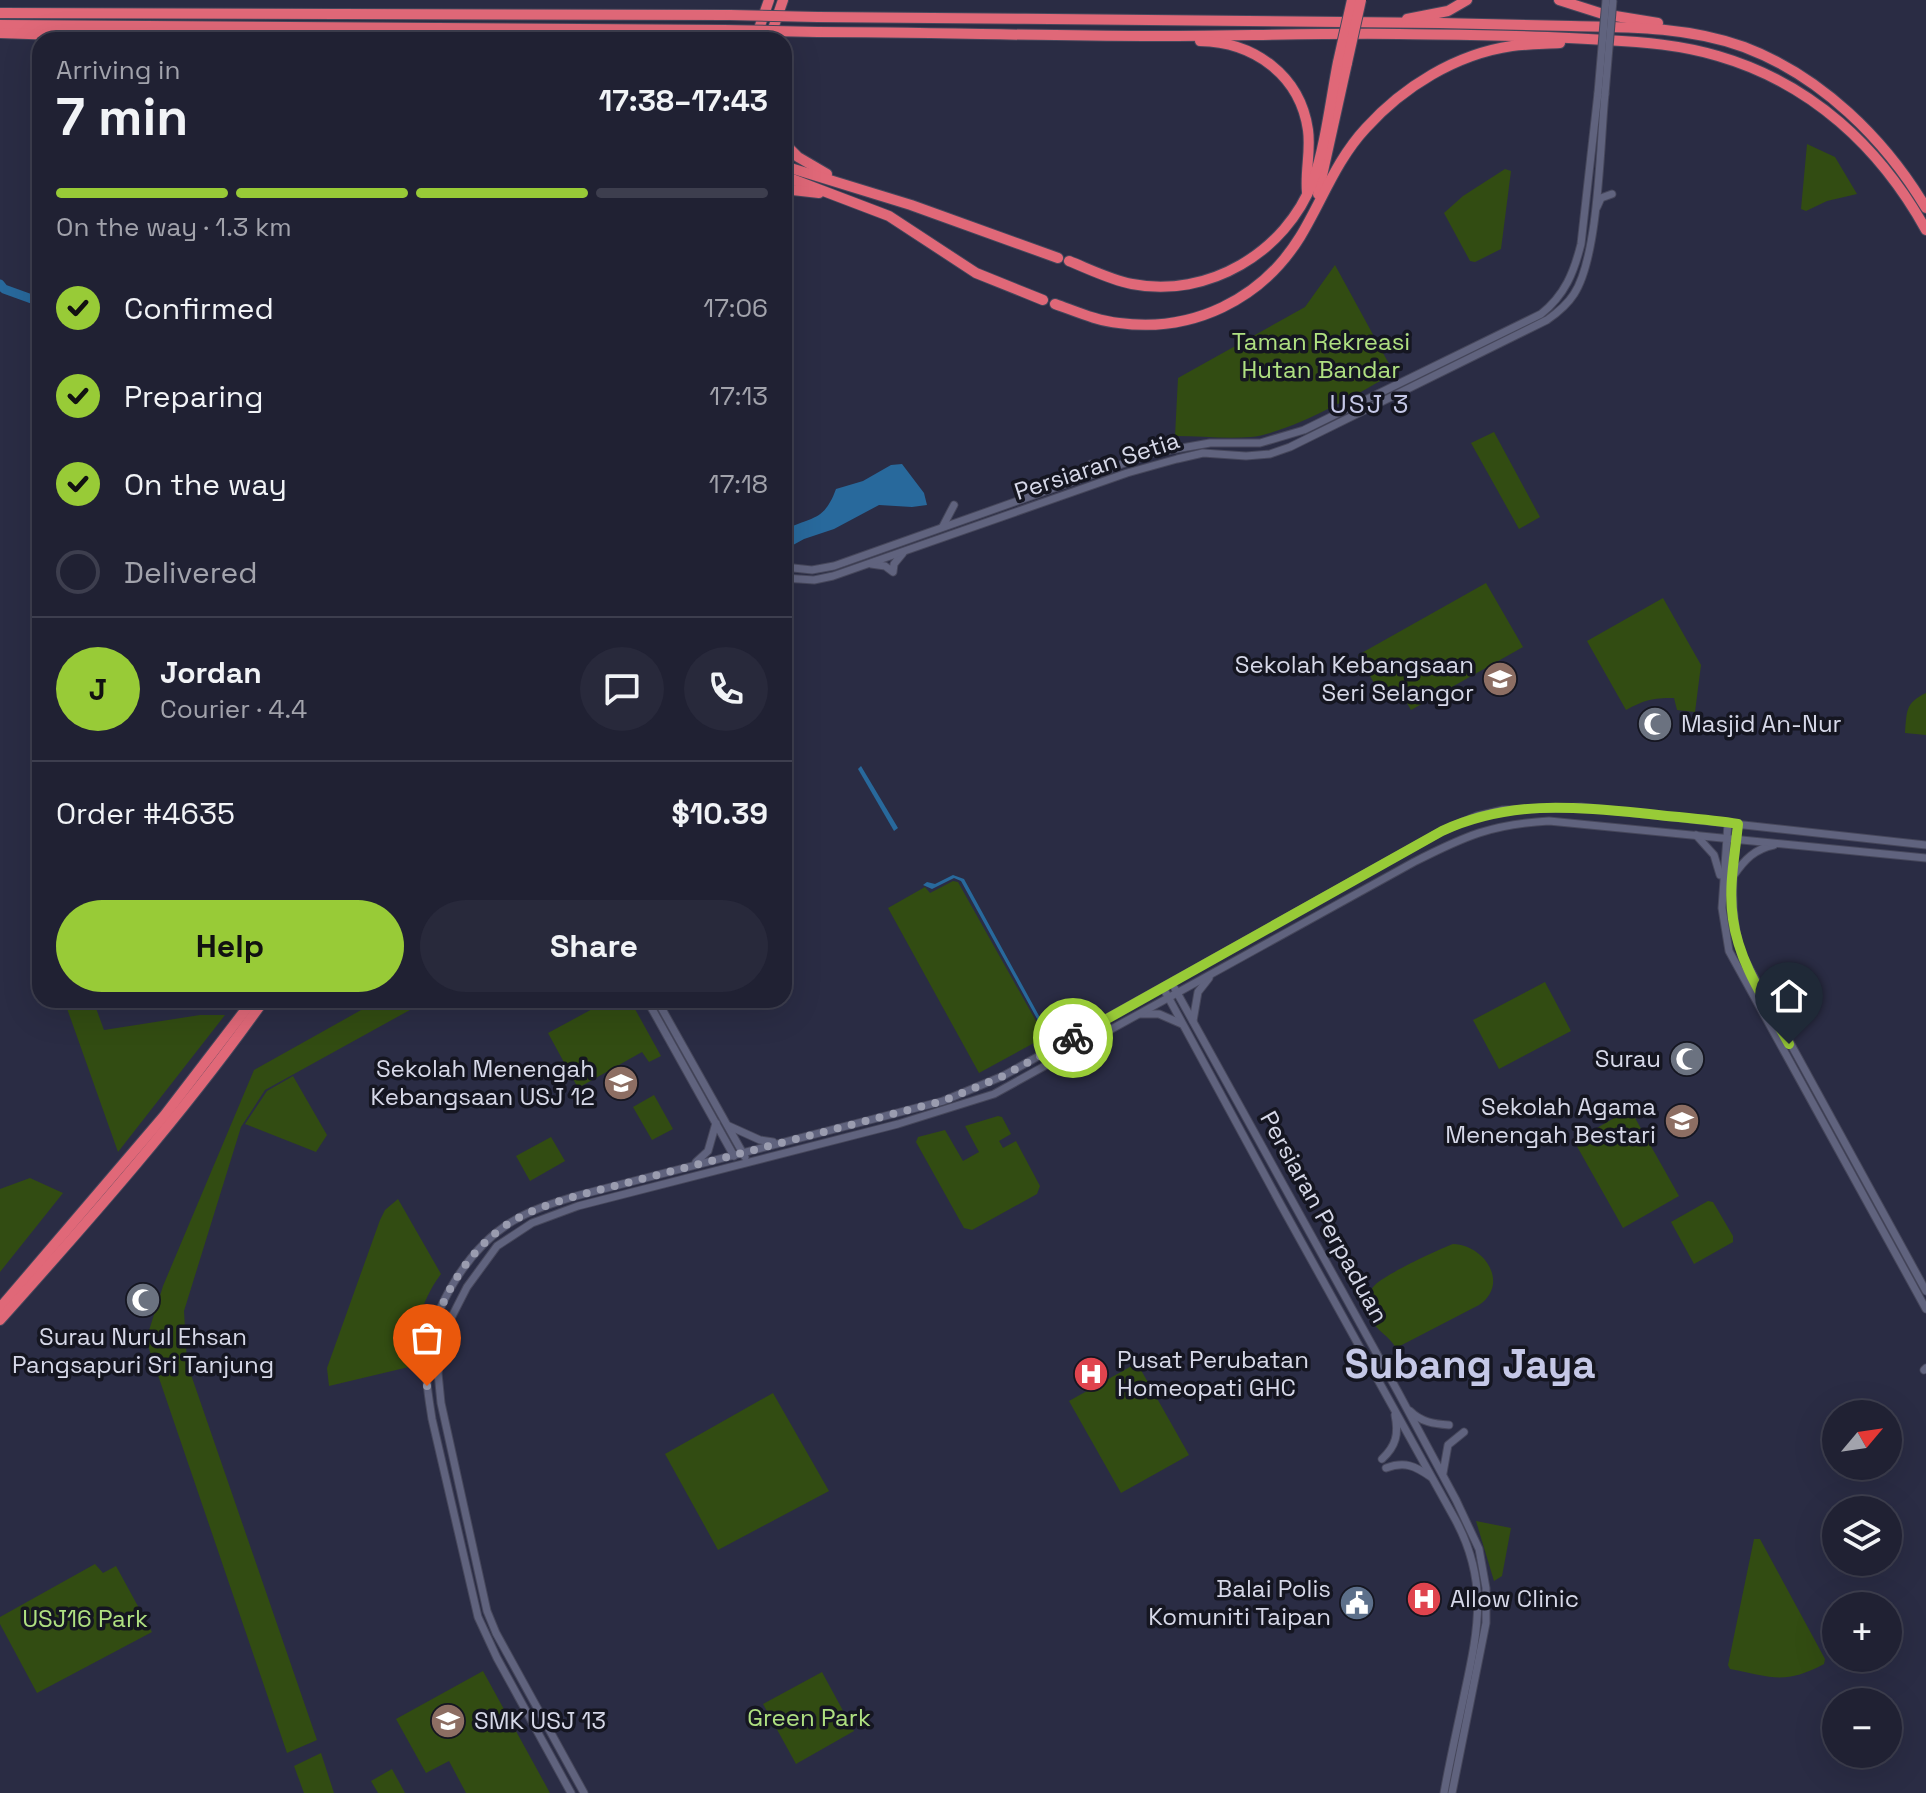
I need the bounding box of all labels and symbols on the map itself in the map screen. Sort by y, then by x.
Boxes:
park label: Taman Rekreasi Hutan Bandar [1232,326,1410,385]
district label: USJ 3 [1329,387,1411,421]
street label: Persiaran Setia [1010,424,1184,507]
place label: Sekolah Kebangsaan Seri Selangor [1235,649,1474,708]
school or university icon: Sekolah Kebangsaan Seri Selangor [1481,660,1519,698]
mosque icon: Masjid An-Nur [1636,705,1674,743]
place label: Masjid An-Nur [1681,708,1842,739]
pin [1755,962,1823,1044]
courier [1033,998,1113,1078]
mosque icon: Surau [1668,1040,1706,1078]
place label: Surau [1595,1043,1661,1074]
place label: Sekolah Menengah Kebangsaan USJ 12 [371,1053,595,1112]
school or university icon: Sekolah Menengah Kebangsaan USJ 12 [602,1064,640,1102]
place label: Sekolah Agama Menengah Bestari [1445,1091,1656,1150]
school or university icon: Sekolah Agama Menengah Bestari [1663,1102,1701,1140]
street label: Persiaran Perpaduan [1253,1105,1396,1328]
mosque icon: Surau Nurul Ehsan Pangsapuri Sri Tanjung [124,1281,162,1319]
pin [393,1304,461,1386]
place label: Surau Nurul Ehsan Pangsapuri Sri Tanjung [12,1321,274,1380]
district label: Subang Jaya [1344,1339,1596,1390]
place label: Pusat Perubatan Homeopati GHC [1117,1344,1309,1403]
hospital icon: Pusat Perubatan Homeopati GHC [1072,1355,1110,1393]
north arrow [1822,1400,1902,1480]
place label: Balai Polis Komuniti Taipan [1148,1573,1331,1632]
hospital icon: Allow Clinic [1405,1580,1443,1618]
place label: Allow Clinic [1450,1583,1579,1614]
public building icon: Balai Polis Komuniti Taipan [1338,1584,1376,1622]
park label: USJ16 Park [22,1603,148,1634]
school or university icon: SMK USJ 13 [429,1702,467,1740]
park label: Green Park [747,1702,871,1733]
place label: SMK USJ 13 [474,1705,606,1736]

